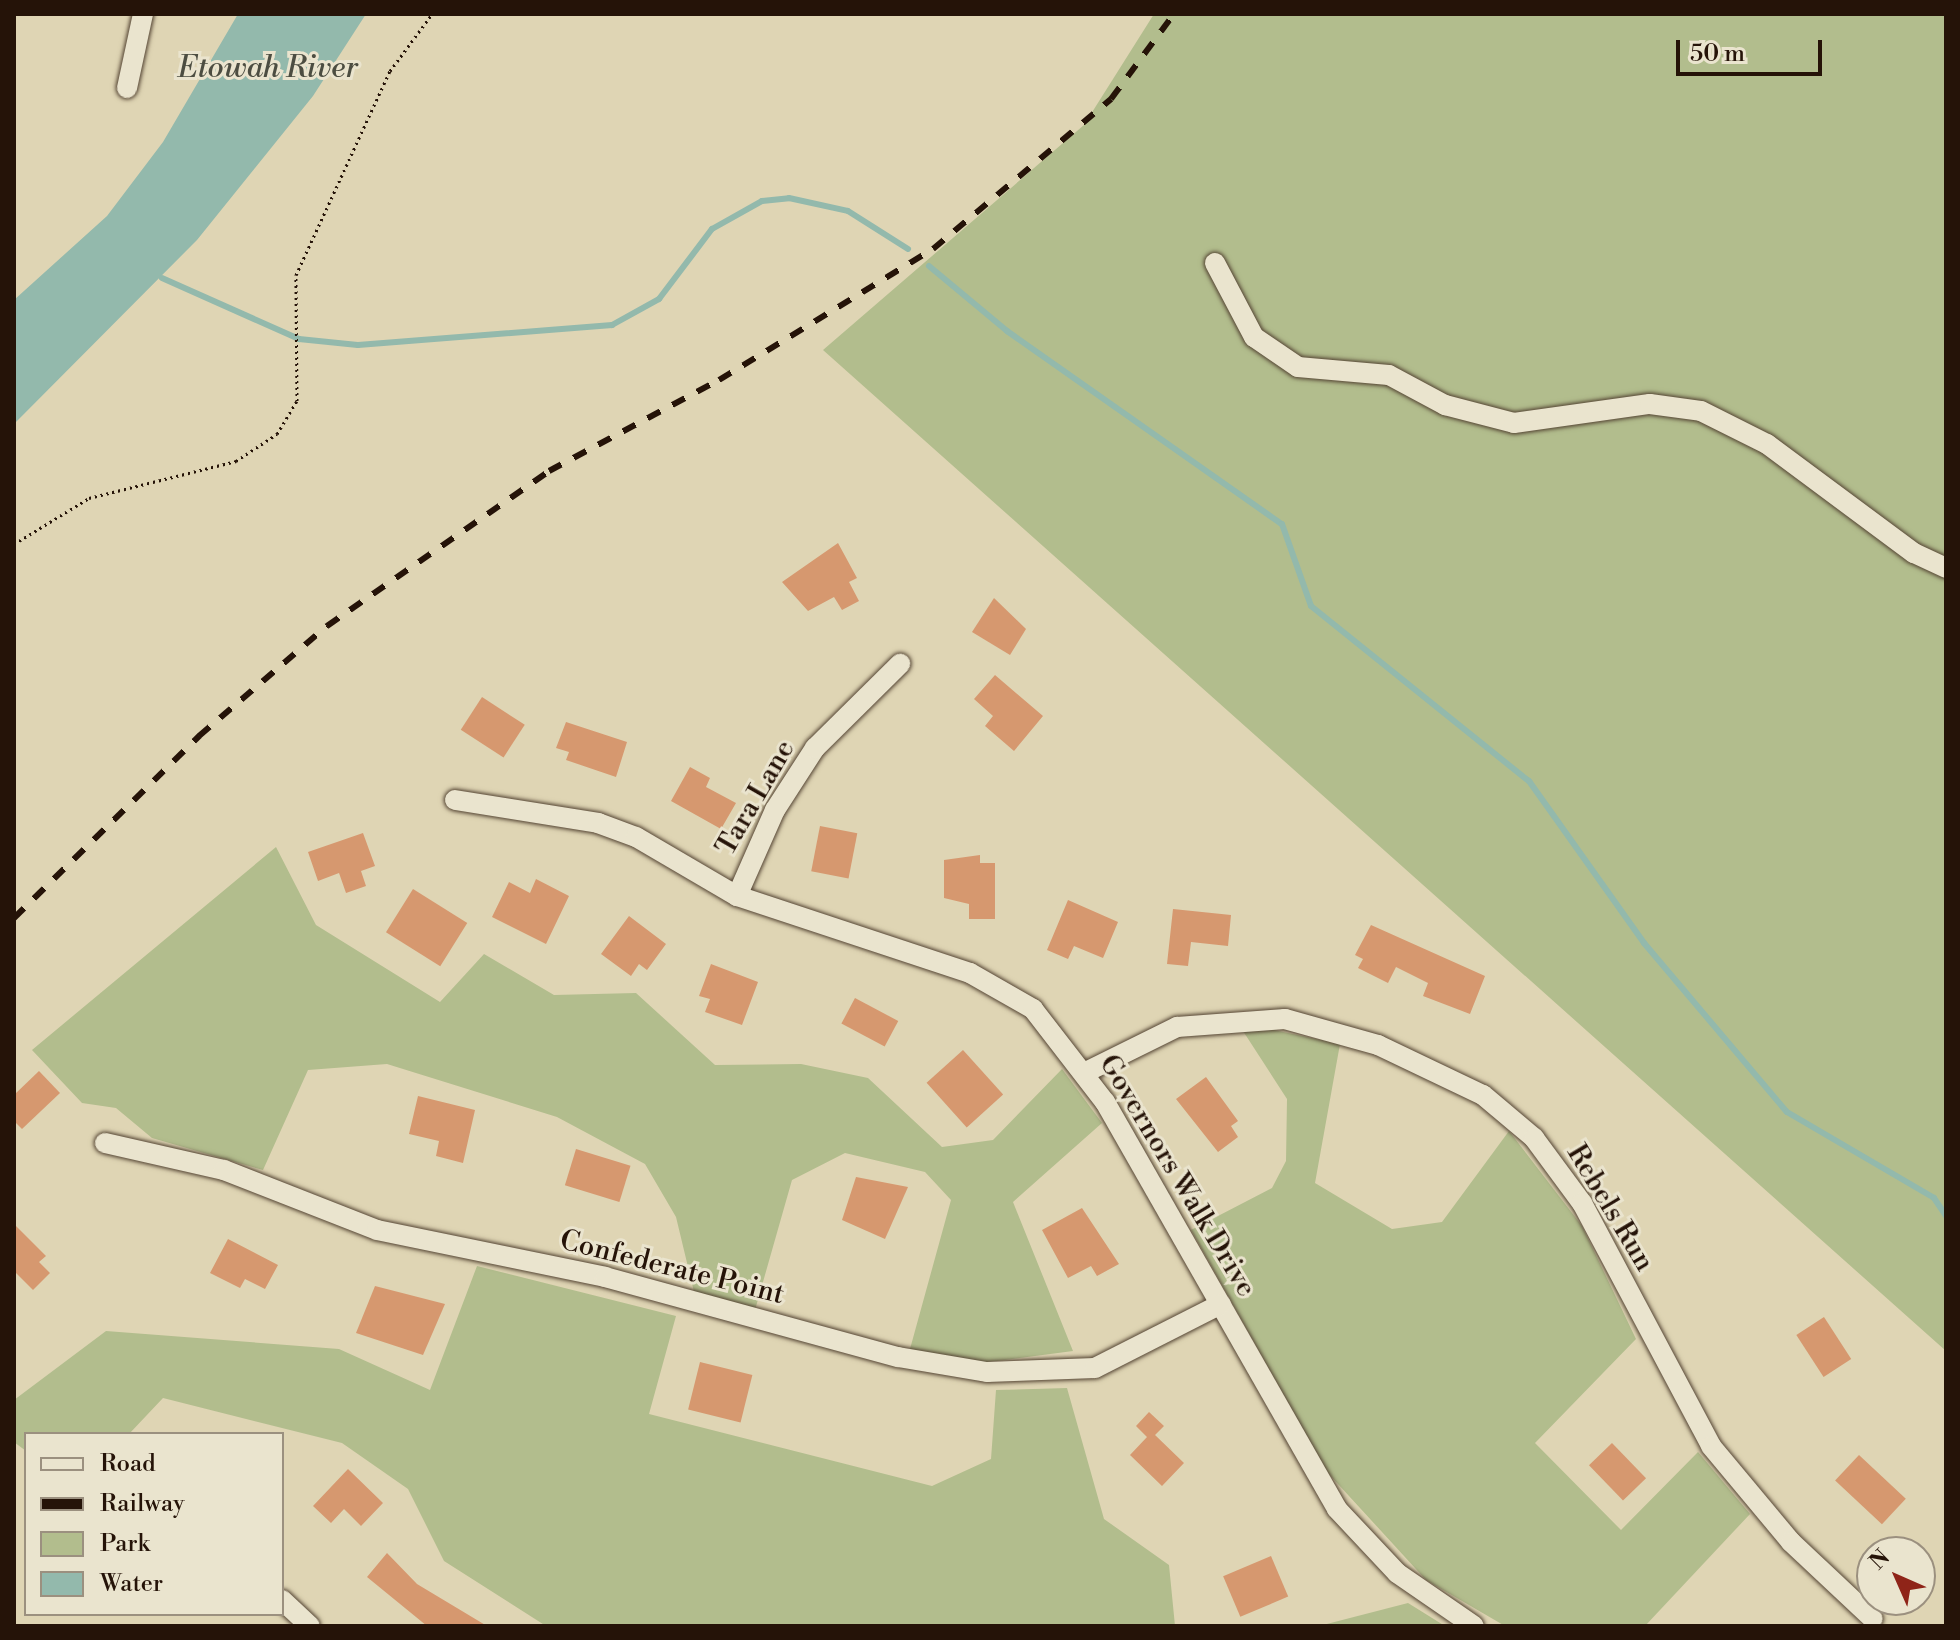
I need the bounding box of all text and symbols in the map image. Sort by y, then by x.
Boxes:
scale bar [1680,24,1826,74]
text: 50 m [1690,39,1745,69]
water label: Etowah River [178,50,358,86]
street label: Tara Lane [710,734,802,862]
street label: Governors Walk Drive [1091,1049,1263,1303]
street label: Rebels Run [1559,1139,1661,1277]
street label: Confederate Point [556,1224,788,1312]
legend [24,1432,284,1616]
text: Road [100,1449,156,1479]
text: Railway [100,1489,185,1519]
text: Park [100,1529,150,1559]
north arrow [1856,1536,1936,1616]
text: N [1864,1544,1896,1576]
text: Water [100,1569,163,1599]

